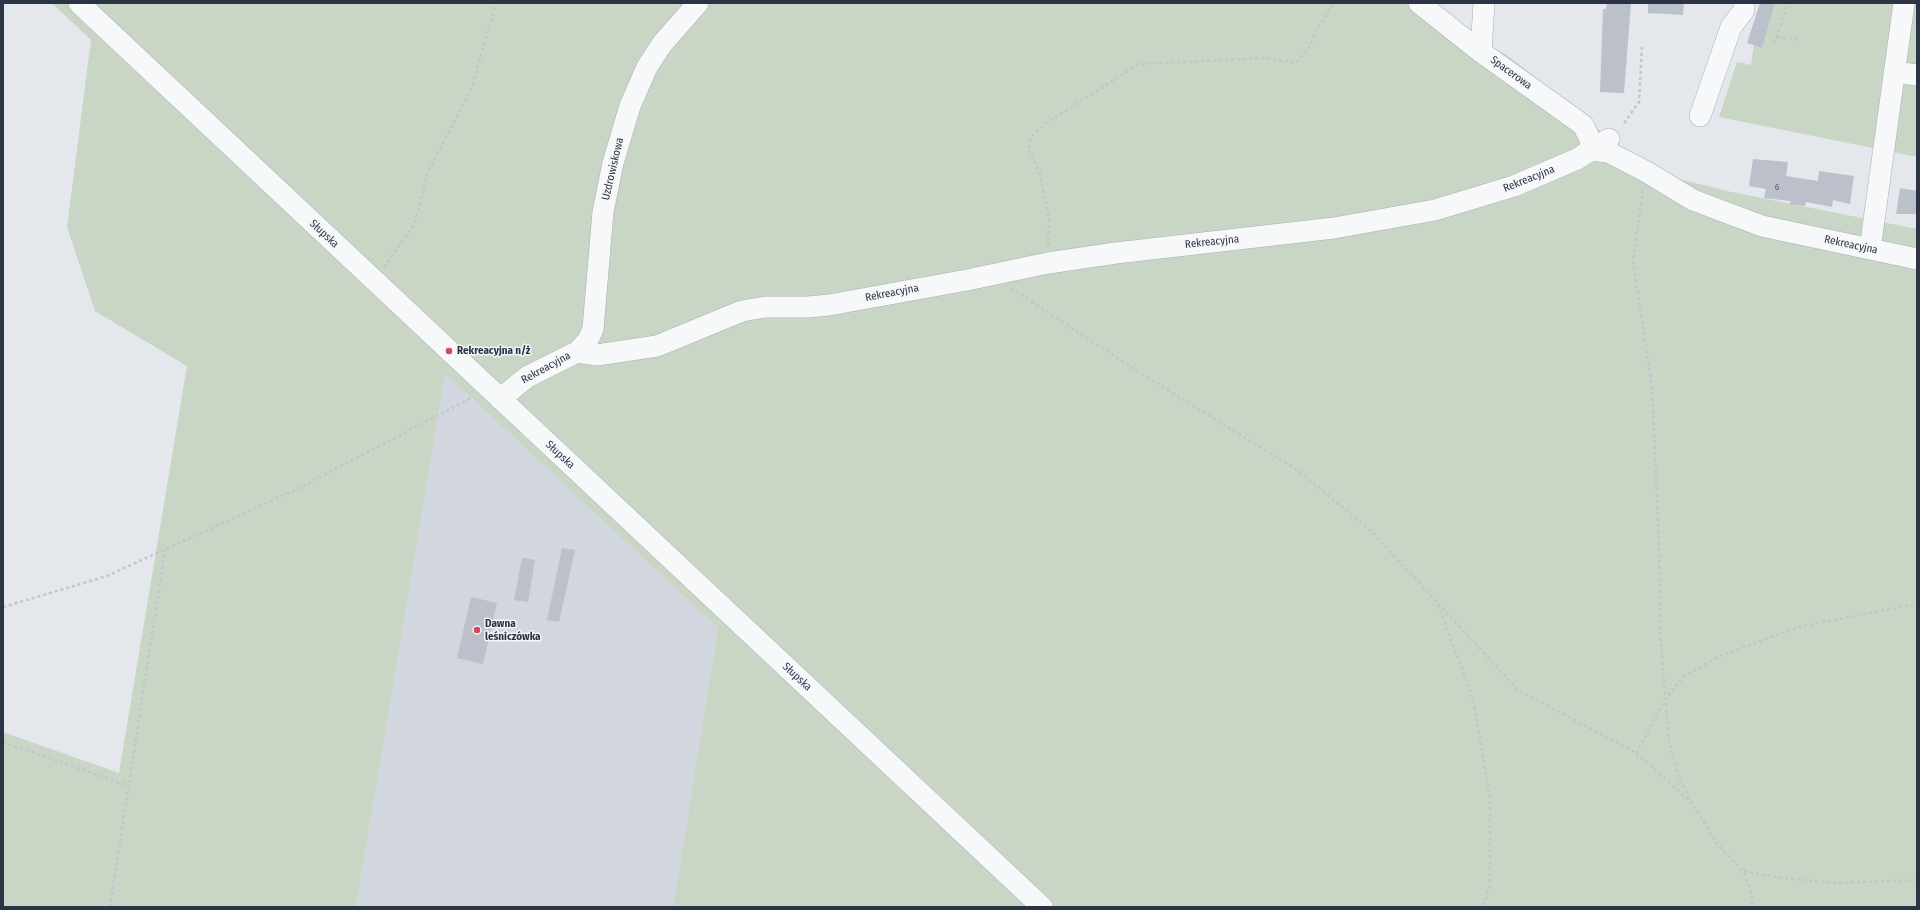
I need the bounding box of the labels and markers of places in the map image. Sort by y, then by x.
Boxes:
place label: Rekreacyjna n/ż [457,344,530,358]
marker: Rekreacyjna n/ż [444,346,454,356]
place label: Dawna leśniczówka [485,617,541,643]
marker: Dawna leśniczówka [472,625,482,635]

